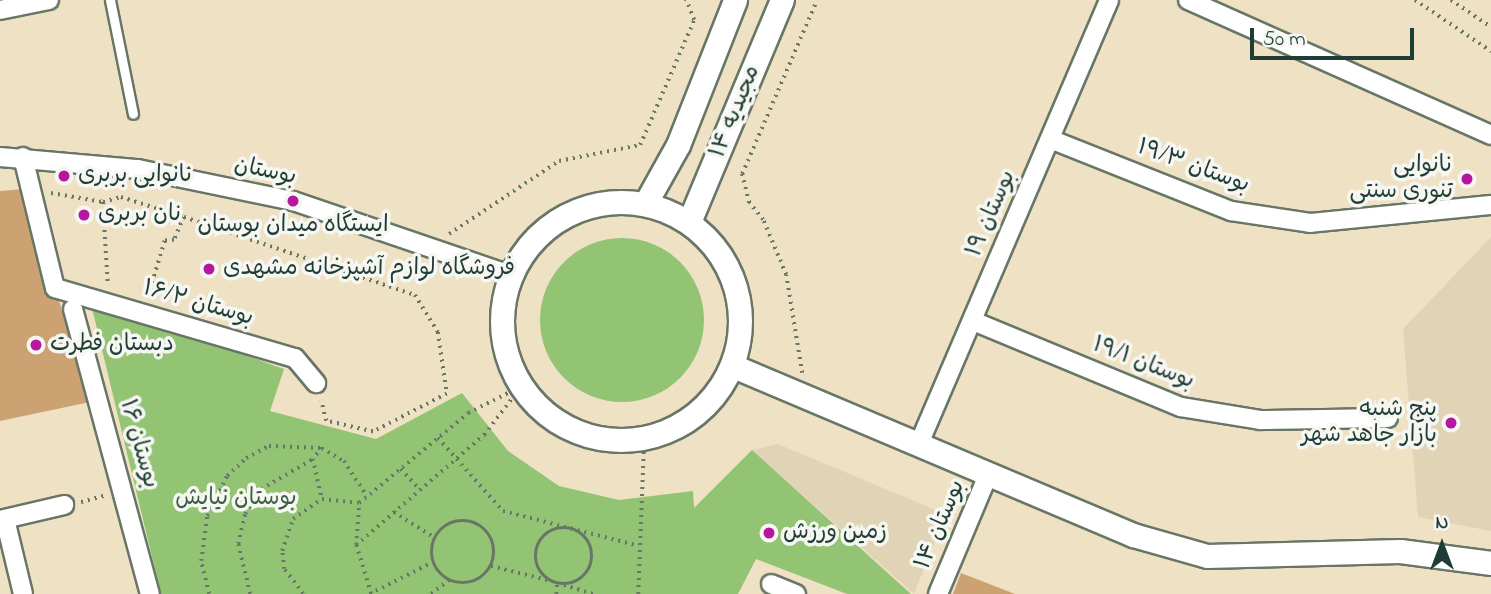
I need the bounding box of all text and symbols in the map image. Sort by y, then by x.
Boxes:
scale bar [1253,14,1418,58]
text: 50 m [1263,25,1306,55]
street label: مجیدیه ۱۴ [705,62,767,162]
street label: بوستان ۱۹/۳ [1133,134,1253,200]
street label: بوستان [231,152,299,192]
place label: نانوایی تنوری سنتی [1350,152,1453,206]
place label: نانوایی بربری [78,162,193,190]
street label: بوستان ۱۹ [961,167,1023,261]
marker: نانوایی بربری [56,168,72,184]
marker: نانوایی تنوری سنتی [1459,171,1475,187]
marker: ایستگاه میدان بوستان [285,193,301,209]
place label: نان بربری [98,201,181,229]
marker: نان بربری [76,207,92,223]
place label: ایستگاه میدان بوستان [197,212,389,240]
place label: فروشگاه لوازم آشپزخانه مشهدی [223,255,515,283]
marker: فروشگاه لوازم آشپزخانه مشهدی [201,261,217,277]
street label: بوستان ۱۶/۲ [140,275,256,333]
place label: دبستان فطرت [50,331,174,359]
street label: بوستان ۱۹/۱ [1088,332,1198,396]
marker: دبستان فطرت [28,337,44,353]
place label: پنج شنبه بازار جاهد شهر [1301,396,1437,450]
street label: بوستان ۱۶ [112,397,164,491]
marker: پنج شنبه بازار جاهد شهر [1443,415,1459,431]
street label: بوستان ۱۴ [910,476,972,574]
park label: بوستان نیایش [175,485,297,513]
north arrow [1407,510,1477,580]
text: N [1436,510,1448,537]
place label: زمین ورزش [783,519,887,547]
marker: زمین ورزش [761,525,777,541]

